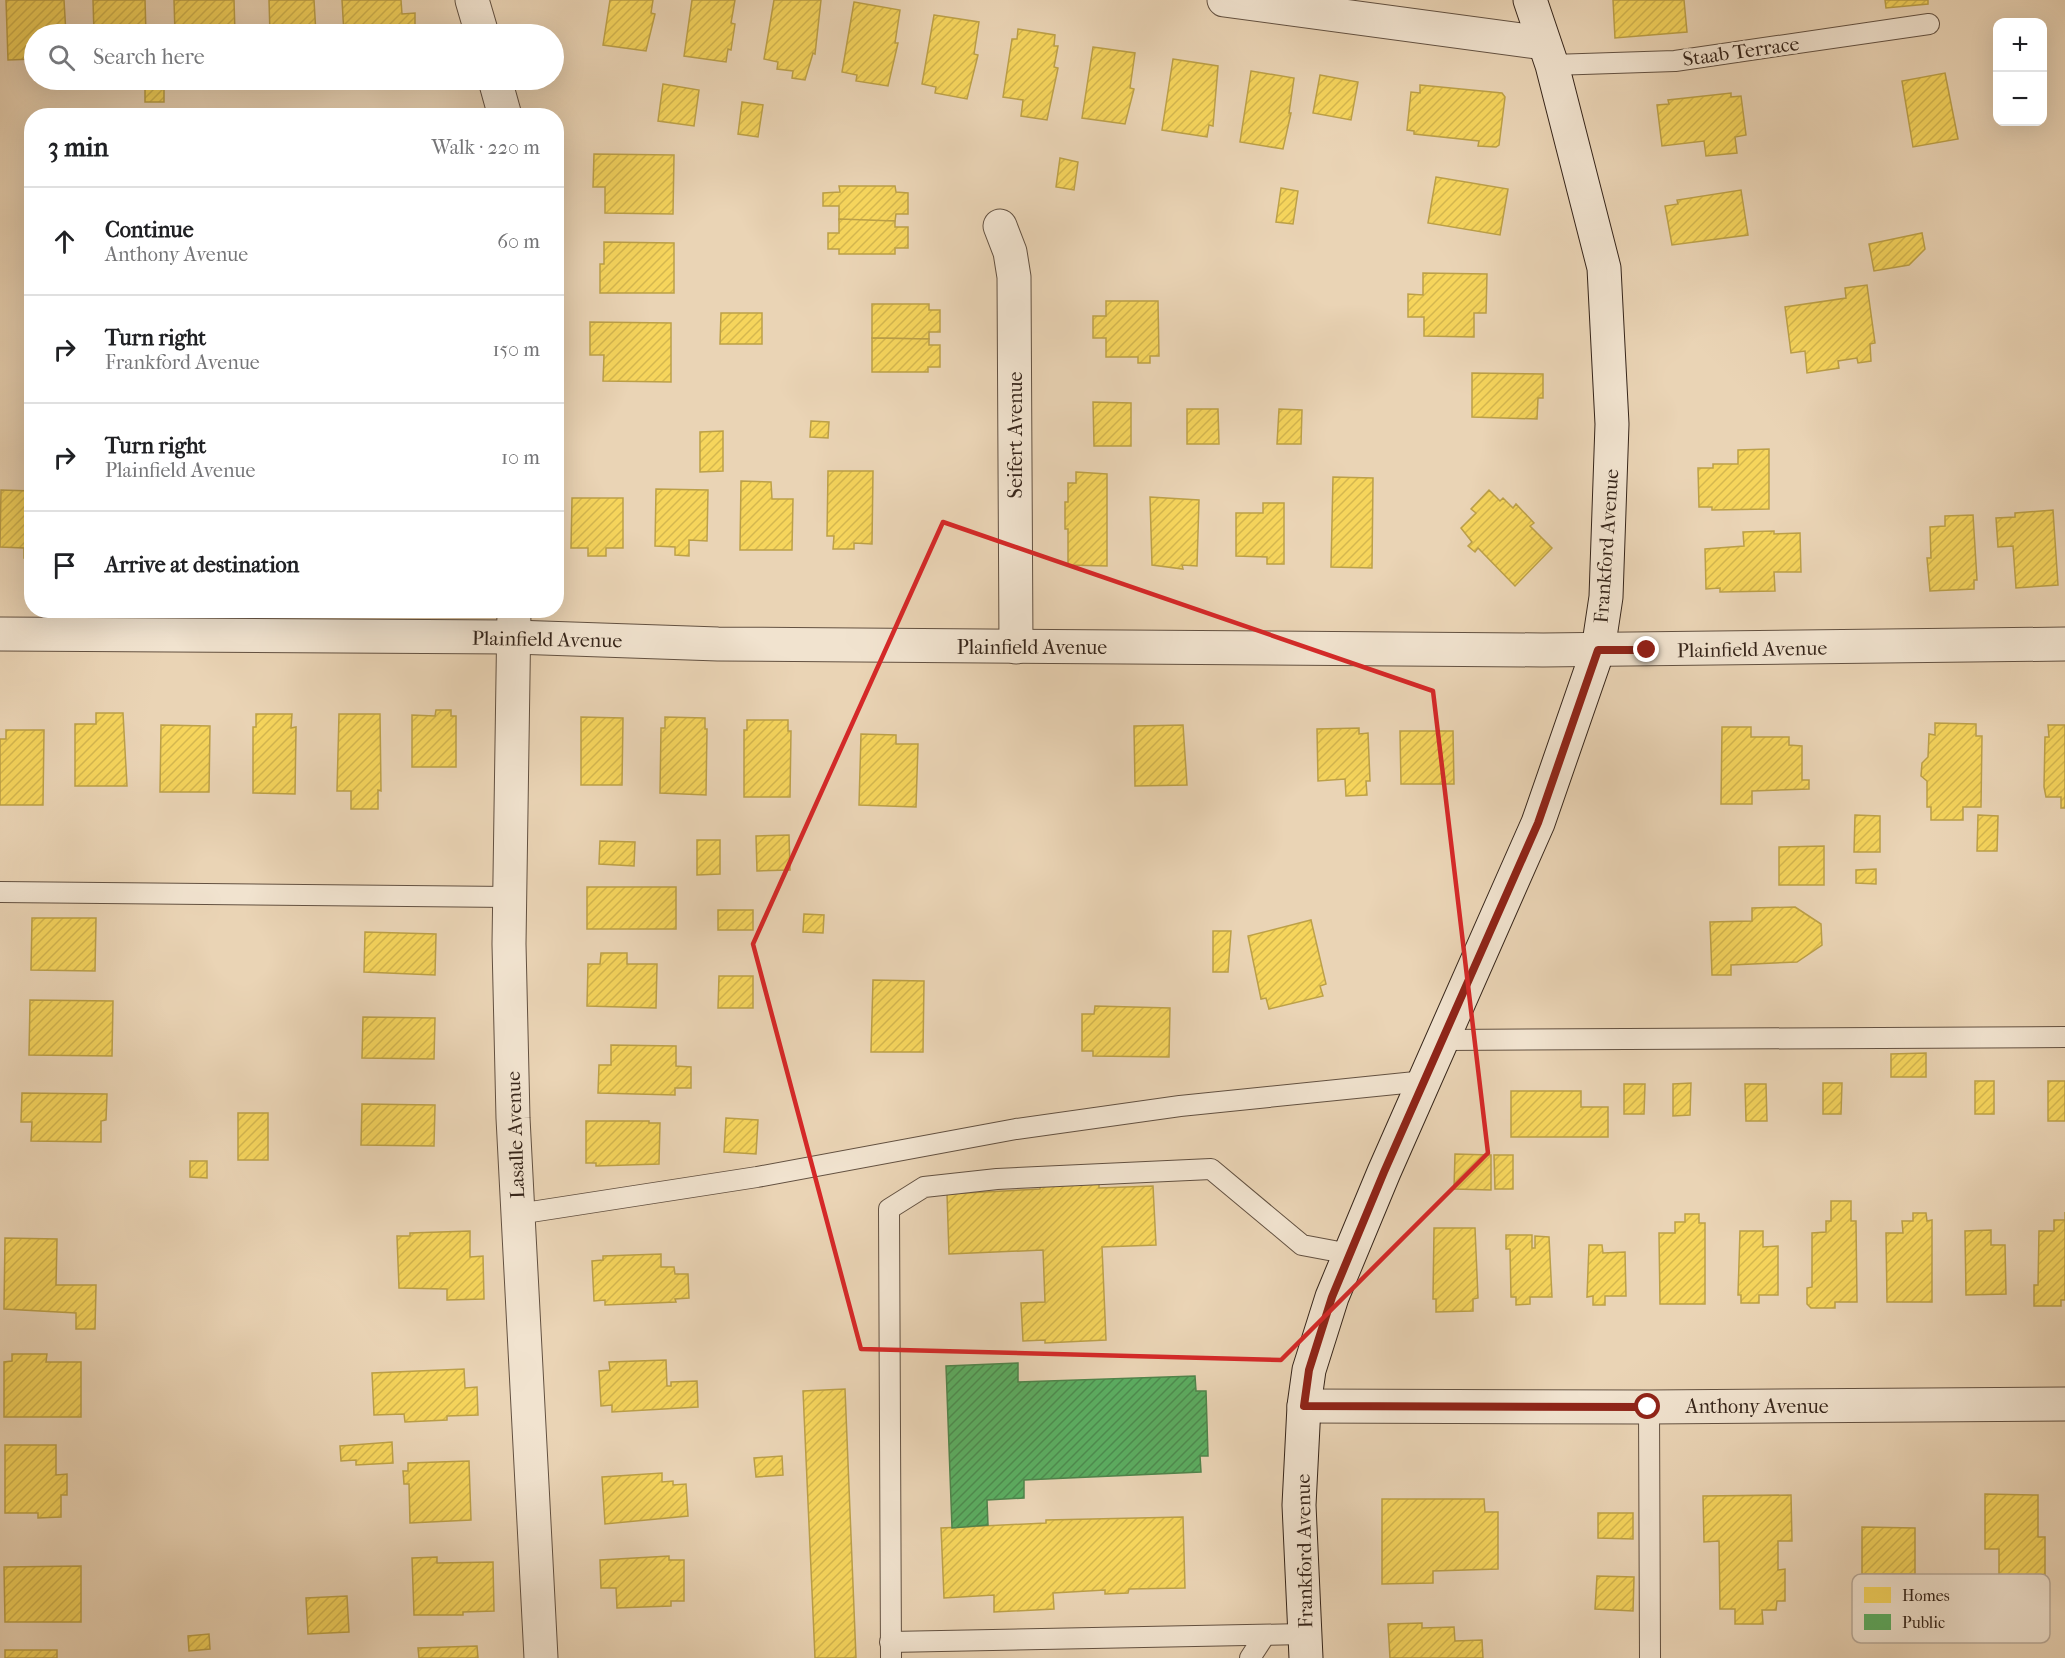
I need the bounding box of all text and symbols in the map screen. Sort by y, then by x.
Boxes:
map controls [1993,18,2047,126]
button: + [1993,18,2047,72]
search box [24,24,564,90]
street label: Staab Terrace [1681,32,1801,71]
icon: search [45,41,78,74]
text: Search here [93,44,205,70]
button: − [1993,72,2047,126]
text: 3 min [48,132,109,163]
text: Walk · 220 m [432,136,540,159]
text: Continue [105,217,194,243]
icon: ahead [48,225,81,258]
text: 60 m [497,230,540,253]
text: Anthony Avenue [105,243,248,266]
text: Turn right [105,325,206,351]
icon: right [48,333,81,366]
text: 150 m [492,338,540,361]
text: Frankford Avenue [105,351,260,374]
street label: Seifert Avenue [1004,371,1027,498]
text: Turn right [105,433,206,459]
icon: right [48,441,81,474]
text: 10 m [501,446,540,469]
text: Plainfield Avenue [105,459,255,482]
street label: Frankford Avenue [1590,468,1623,624]
icon: arrive [48,549,81,582]
text: Arrive at destination [105,552,299,578]
street label: Plainfield Avenue [472,627,623,652]
street label: Plainfield Avenue [957,636,1107,659]
route end [1633,636,1659,662]
street label: Plainfield Avenue [1677,637,1828,662]
street label: Lasalle Avenue [502,1071,529,1199]
route start [1634,1393,1660,1419]
street label: Anthony Avenue [1684,1395,1829,1418]
street label: Frankford Avenue [1292,1473,1317,1629]
legend [1852,1574,2050,1643]
text: Homes [1902,1586,1950,1605]
text: Public [1902,1613,1945,1632]

